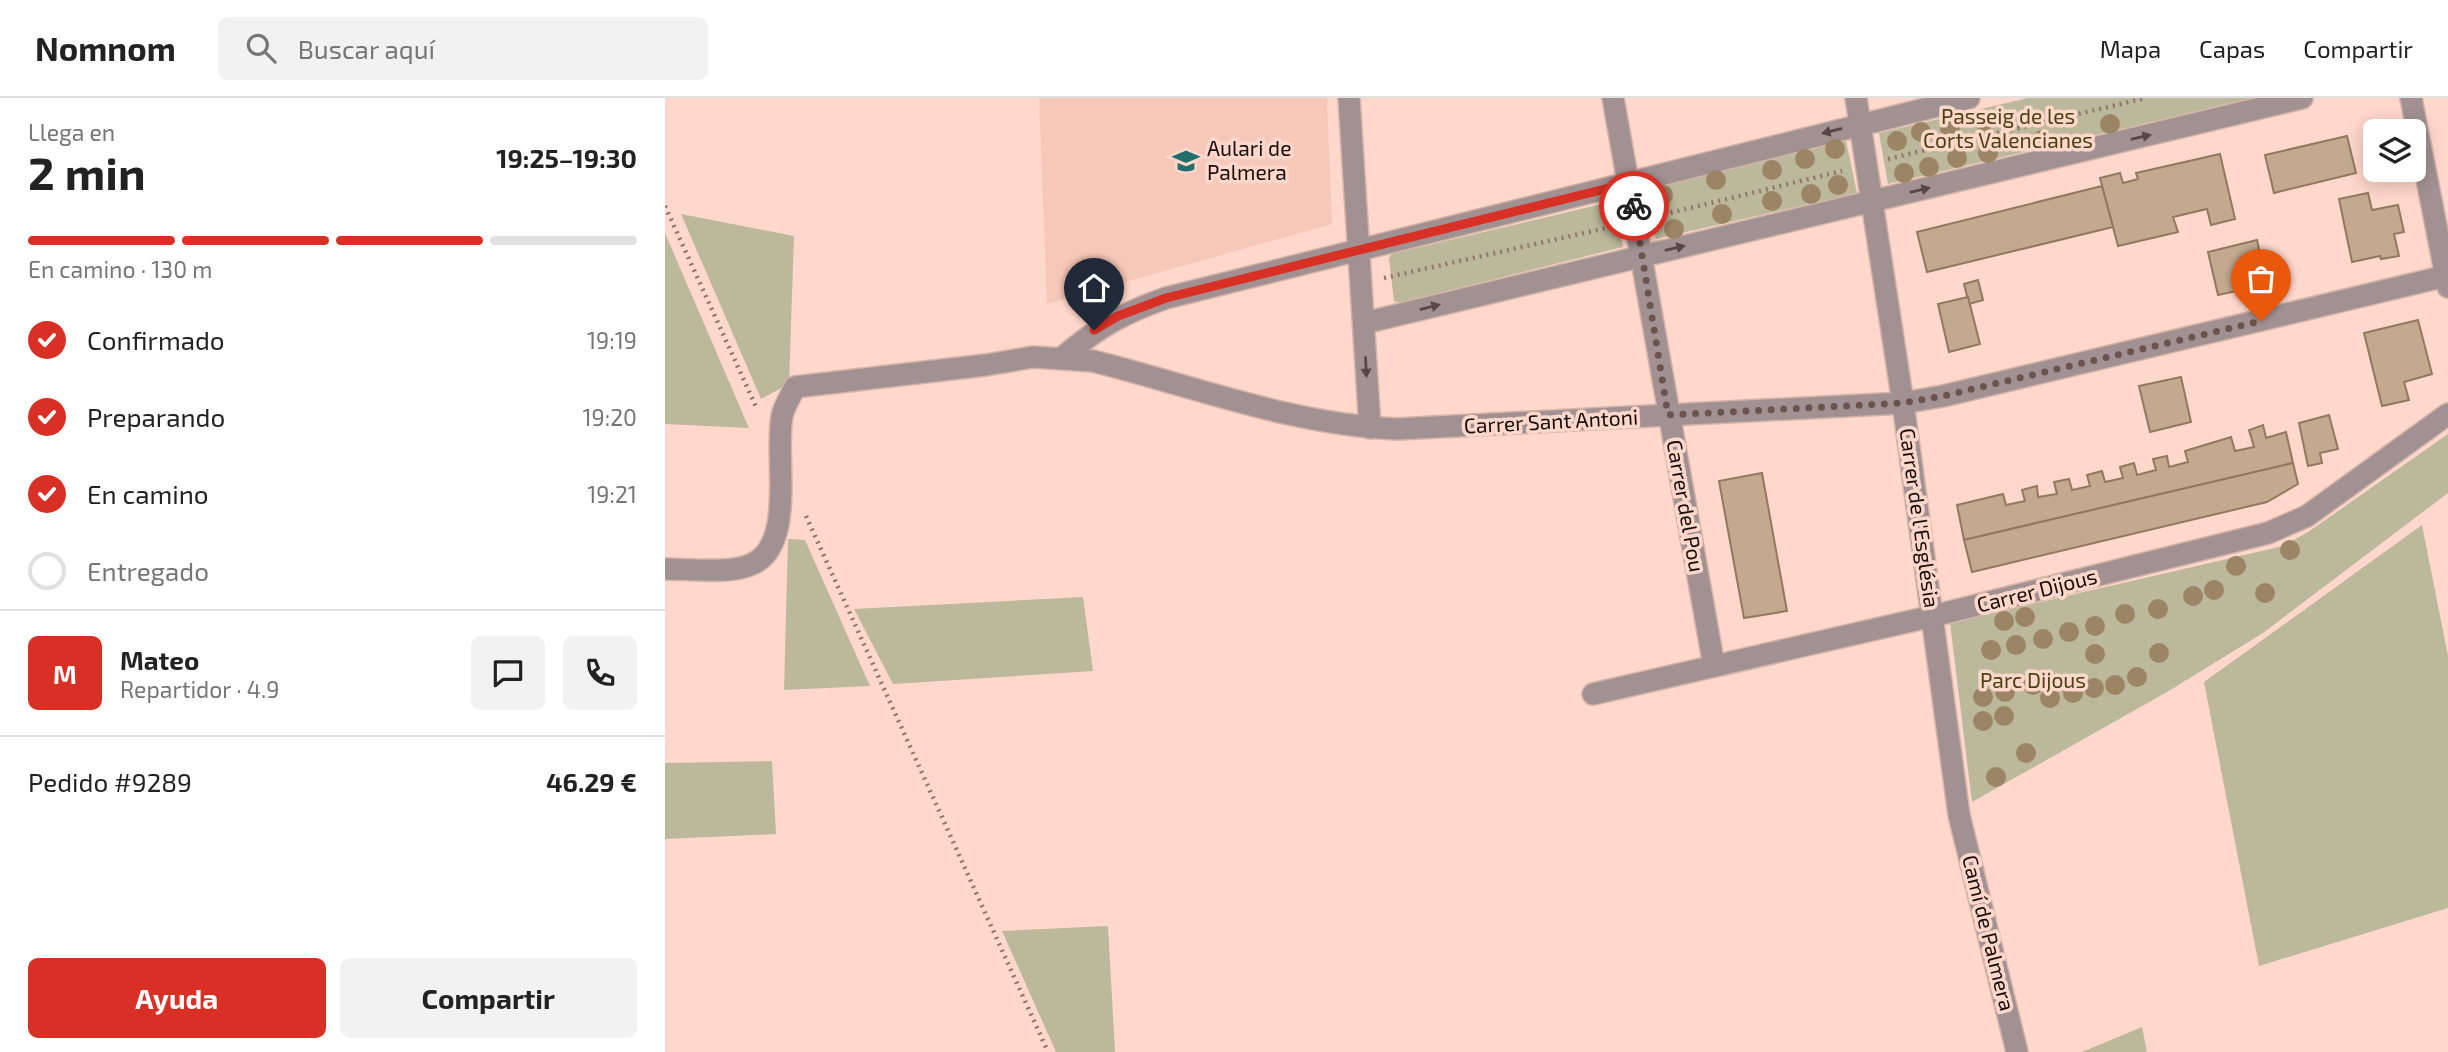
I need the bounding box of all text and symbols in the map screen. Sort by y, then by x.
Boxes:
search box [218,17,708,80]
text: Nomnom [35,28,176,68]
icon: search [242,29,280,67]
text: Buscar aquí [298,33,435,64]
text: Mapa [2100,34,2161,63]
text: Capas [2199,34,2265,63]
text: Compartir [2303,34,2413,63]
park label: Passeig de les Corts Valencianes [1923,103,2093,152]
text: Llega en [28,118,115,146]
map controls [2363,119,2426,182]
button: layers [2363,119,2426,182]
one-way arrow [1821,126,1843,137]
one-way arrow [2130,131,2152,142]
place label: Aulari de Palmera [1207,135,1291,184]
text: 19:25–19:30 [496,142,637,173]
text: 2 min [28,144,146,199]
school or university icon: Aulari de Palmera [1171,146,1201,176]
courier [1599,171,1669,241]
one-way arrow [1909,184,1931,195]
icon: bike [1615,187,1653,225]
one-way arrow [1664,242,1686,253]
pin [2231,249,2291,321]
text: En camino · 130 m [28,255,212,283]
pin [1064,258,1124,330]
icon: bag [2242,260,2280,298]
icon: home [1075,269,1113,307]
one-way arrow [1419,301,1441,312]
icon: check [28,321,66,359]
text: Confirmado [87,324,225,355]
text: 19:19 [587,326,637,354]
one-way arrow [1361,356,1372,378]
icon: check [28,398,66,436]
text: Preparando [87,401,225,432]
text: 19:20 [582,403,637,431]
street label: Carrer Sant Antoni [1463,403,1639,438]
street label: Carrer de l'Església [1895,426,1945,609]
street label: Carrer del Pou [1663,438,1710,574]
icon: check [28,475,66,513]
text: En camino [87,478,209,509]
text: 19:21 [587,480,637,508]
text: Entregado [87,555,209,586]
street label: Carrer Dijous [1974,563,2100,618]
button: chat [471,636,545,710]
button: phone [563,636,637,710]
text: Mateo [120,644,199,675]
text: M [53,658,77,689]
park label: Parc Dijous [1980,667,2086,693]
text: Repartidor · 4.9 [120,675,279,703]
text: Pedido #9289 [28,766,192,797]
text: 46.29 € [546,766,637,797]
street label: Camí de Palmera [1958,852,2021,1013]
button: Ayuda [28,958,326,1038]
button: Compartir [340,958,637,1038]

